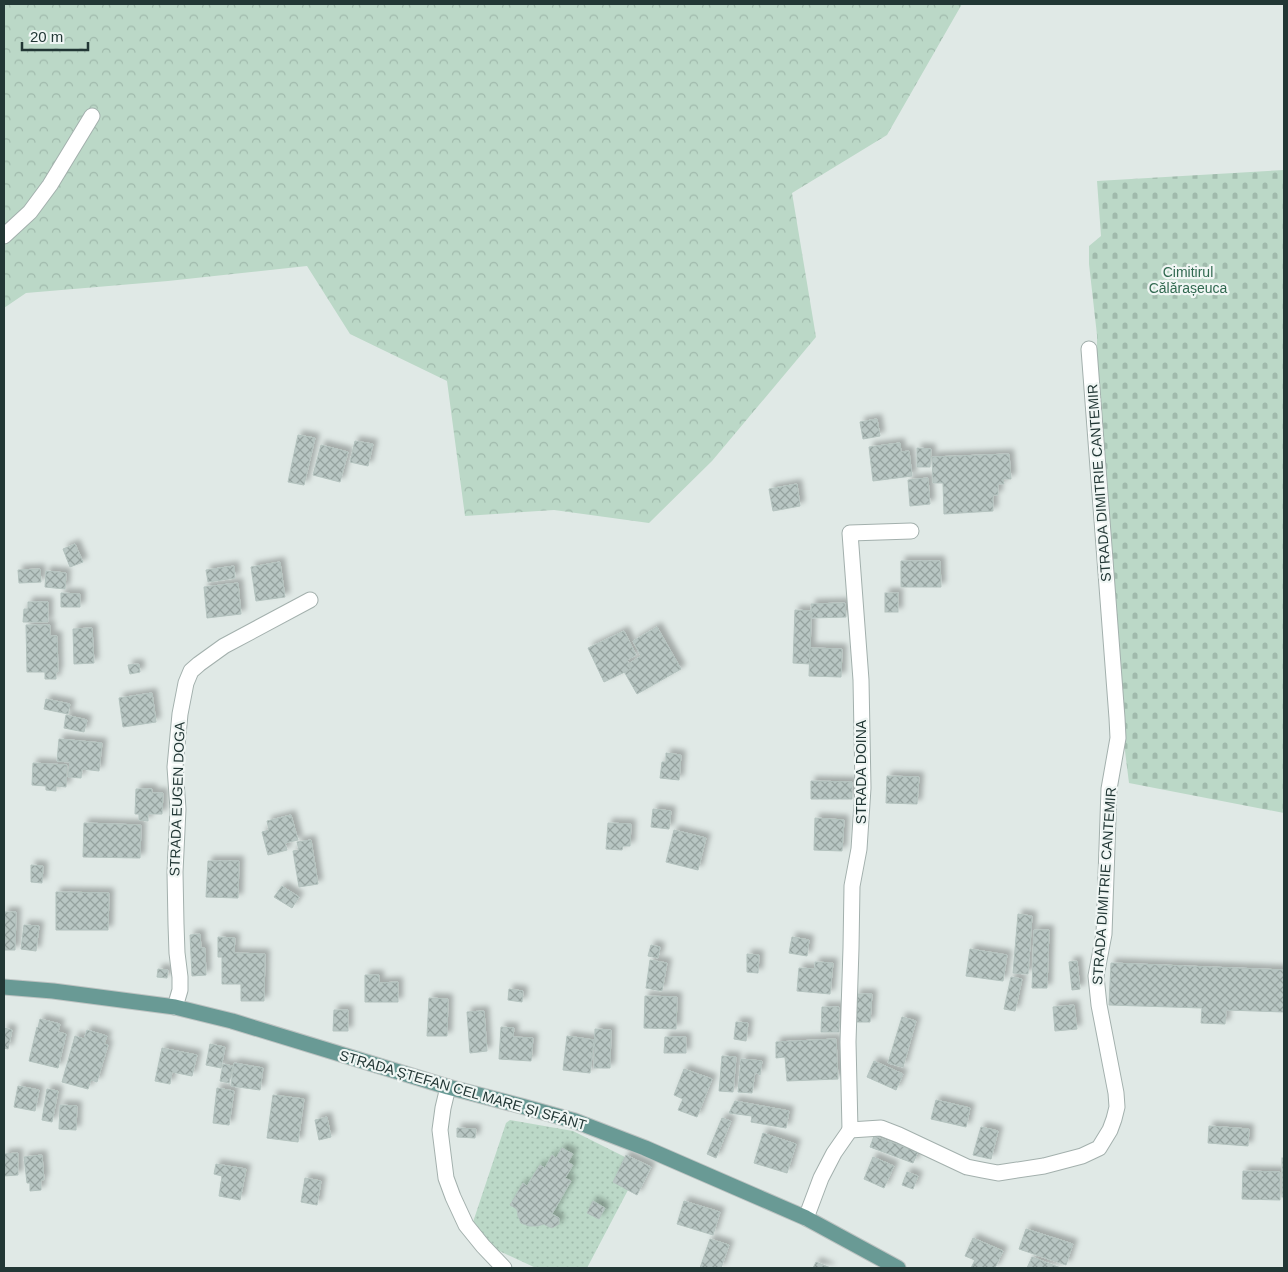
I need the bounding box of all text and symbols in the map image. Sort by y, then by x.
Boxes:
scale bar [22,20,89,52]
text: 20 m [30,28,63,45]
park label: Cimitirul Călărașeuca [1149,264,1228,296]
street label: STRADA DIMITRIE CANTEMIR [1084,384,1114,582]
street label: STRADA DOINA [853,719,869,824]
street label: STRADA EUGEN DOGA [166,721,188,877]
street label: STRADA DIMITRIE CANTEMIR [1089,787,1119,985]
street label: STRADA ȘTEFAN CEL MARE ȘI SFÂNT [338,1047,589,1133]

